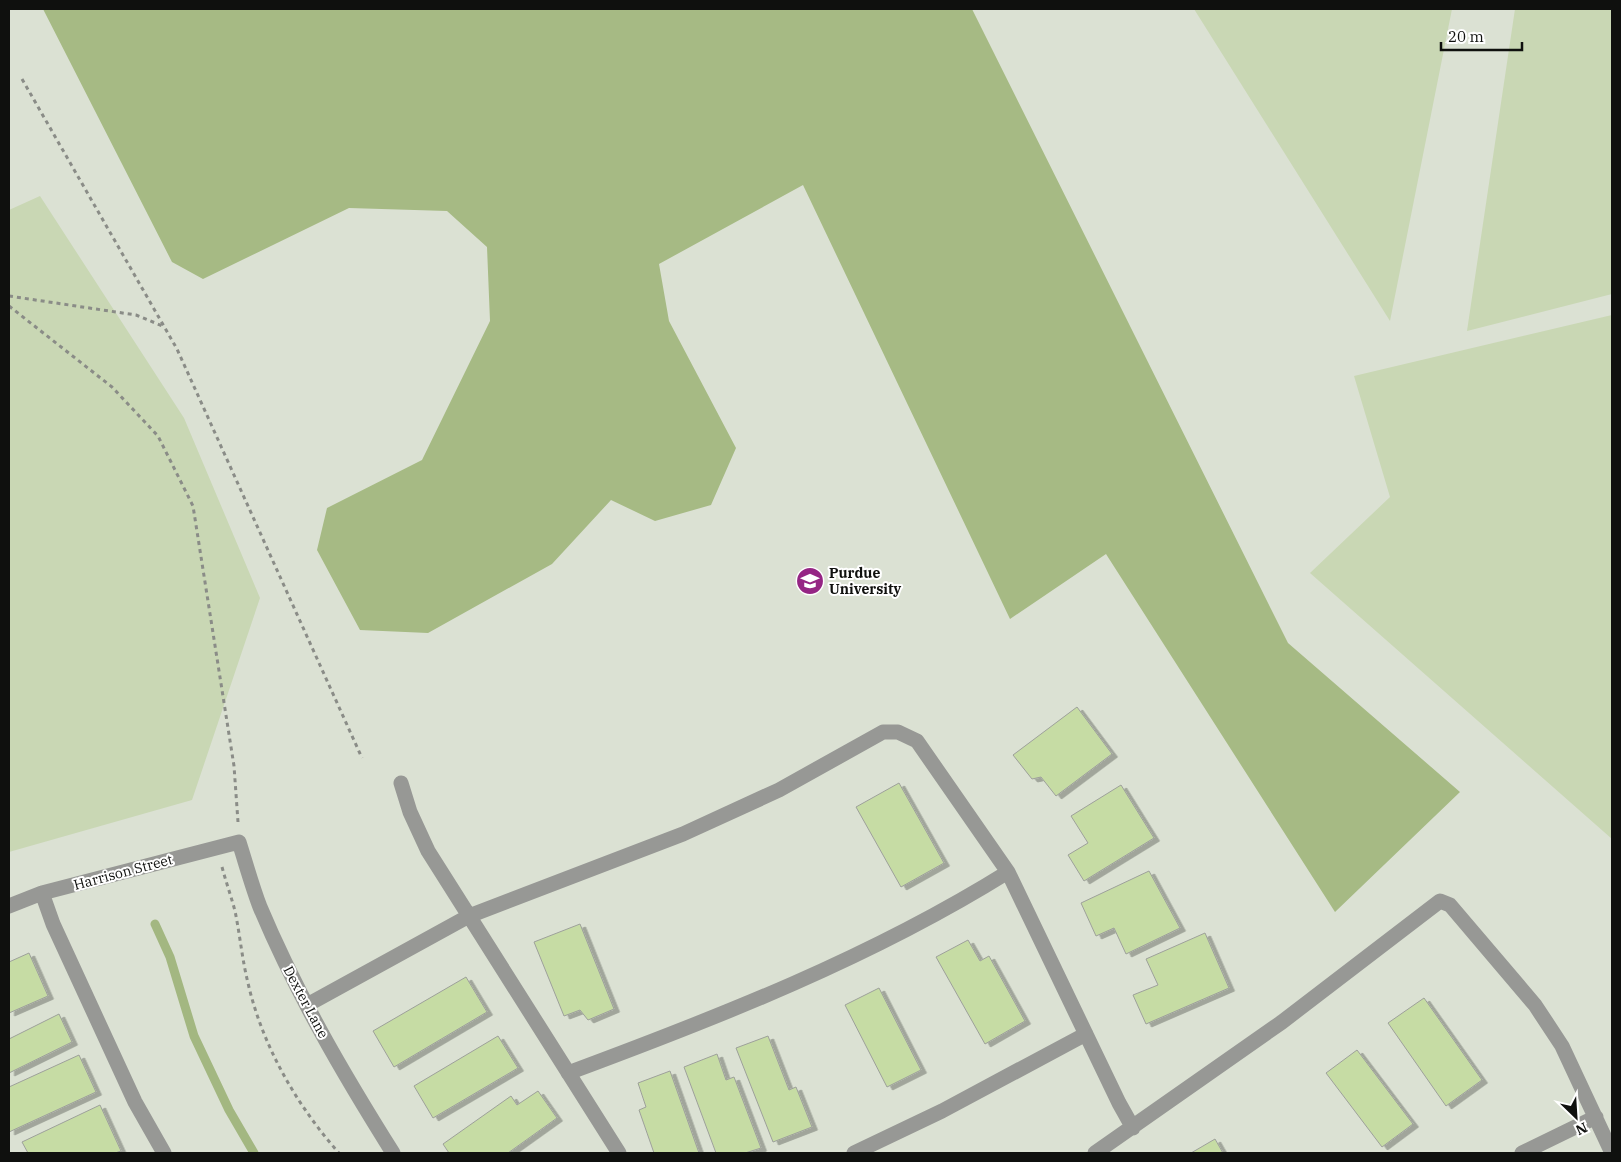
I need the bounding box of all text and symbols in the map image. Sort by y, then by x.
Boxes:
scale bar [1441,20,1522,52]
text: 20 m [1448,27,1484,46]
place label: Purdue University [829,564,901,598]
school or university icon: Purdue University [795,566,825,596]
street label: Harrison Street [72,850,175,894]
street label: Dexter Lane [279,963,333,1041]
north arrow [1551,1092,1601,1142]
text: N [1573,1118,1590,1139]

